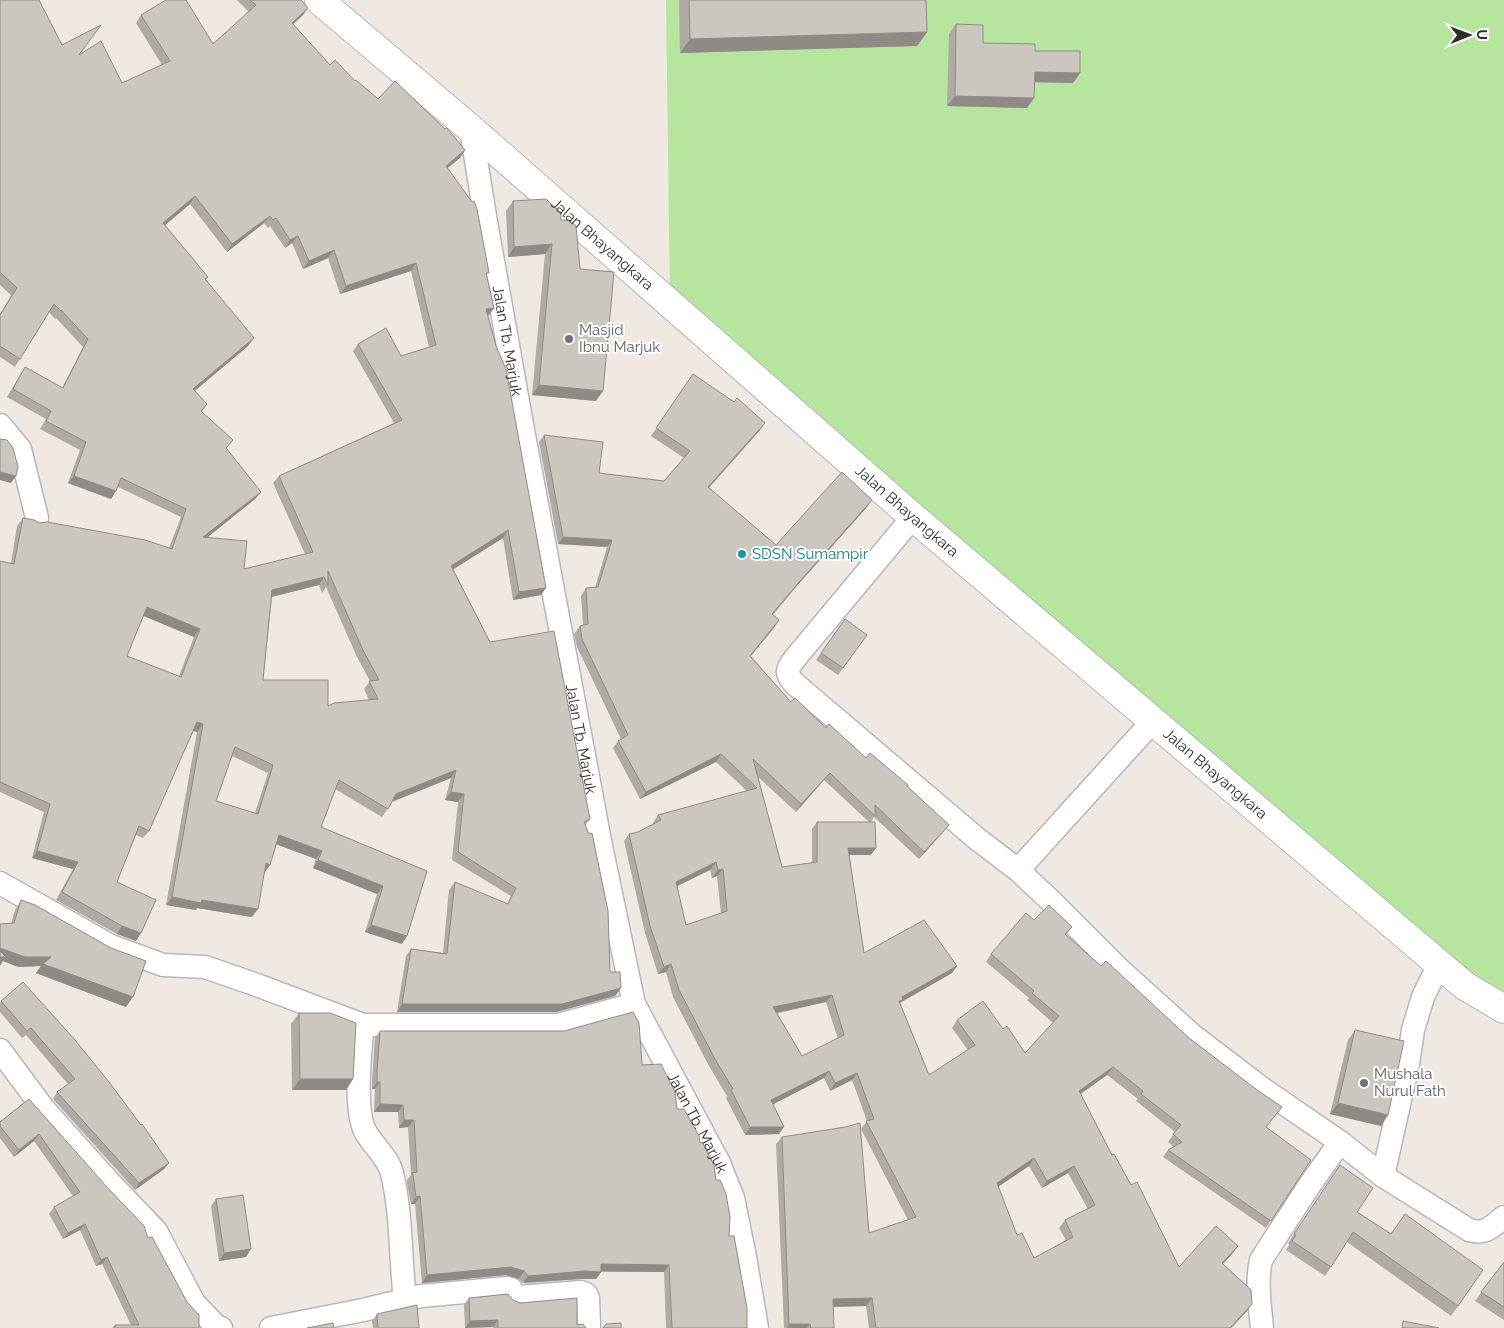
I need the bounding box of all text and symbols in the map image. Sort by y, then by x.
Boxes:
north arrow [1444,10,1494,60]
text: U [1474,29,1490,40]
street label: Jalan Bhayangkara [547,194,657,294]
street label: Jalan Tb. Marjuk [489,284,526,397]
place label: Masjid Ibnu Marjuk [579,321,660,356]
marker: Masjid Ibnu Marjuk [563,333,575,345]
street label: Jalan Bhayangkara [852,462,962,561]
place label: SDSN Sumampir [752,545,869,563]
marker: SDSN Sumampir [736,548,748,560]
street label: Jalan Tb. Marjuk [562,683,600,796]
street label: Jalan Bhayangkara [1160,725,1271,823]
place label: Mushala Nurul Fath [1374,1065,1446,1100]
street label: Jalan Tb. Marjuk [663,1069,731,1176]
marker: Mushala Nurul Fath [1358,1077,1370,1089]

